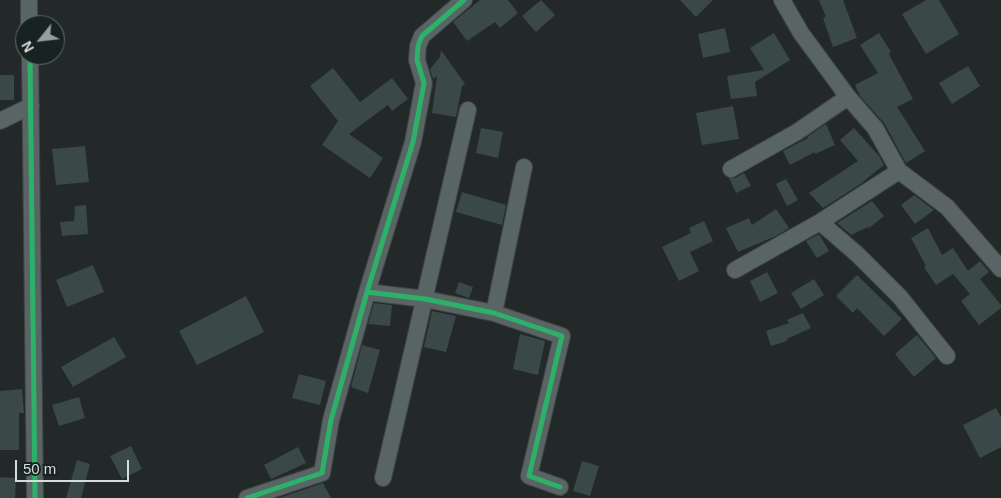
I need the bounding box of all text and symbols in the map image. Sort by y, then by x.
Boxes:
north arrow [15,15,65,65]
text: N [18,38,37,55]
scale bar [18,450,131,482]
text: 50 m [23,460,56,477]

